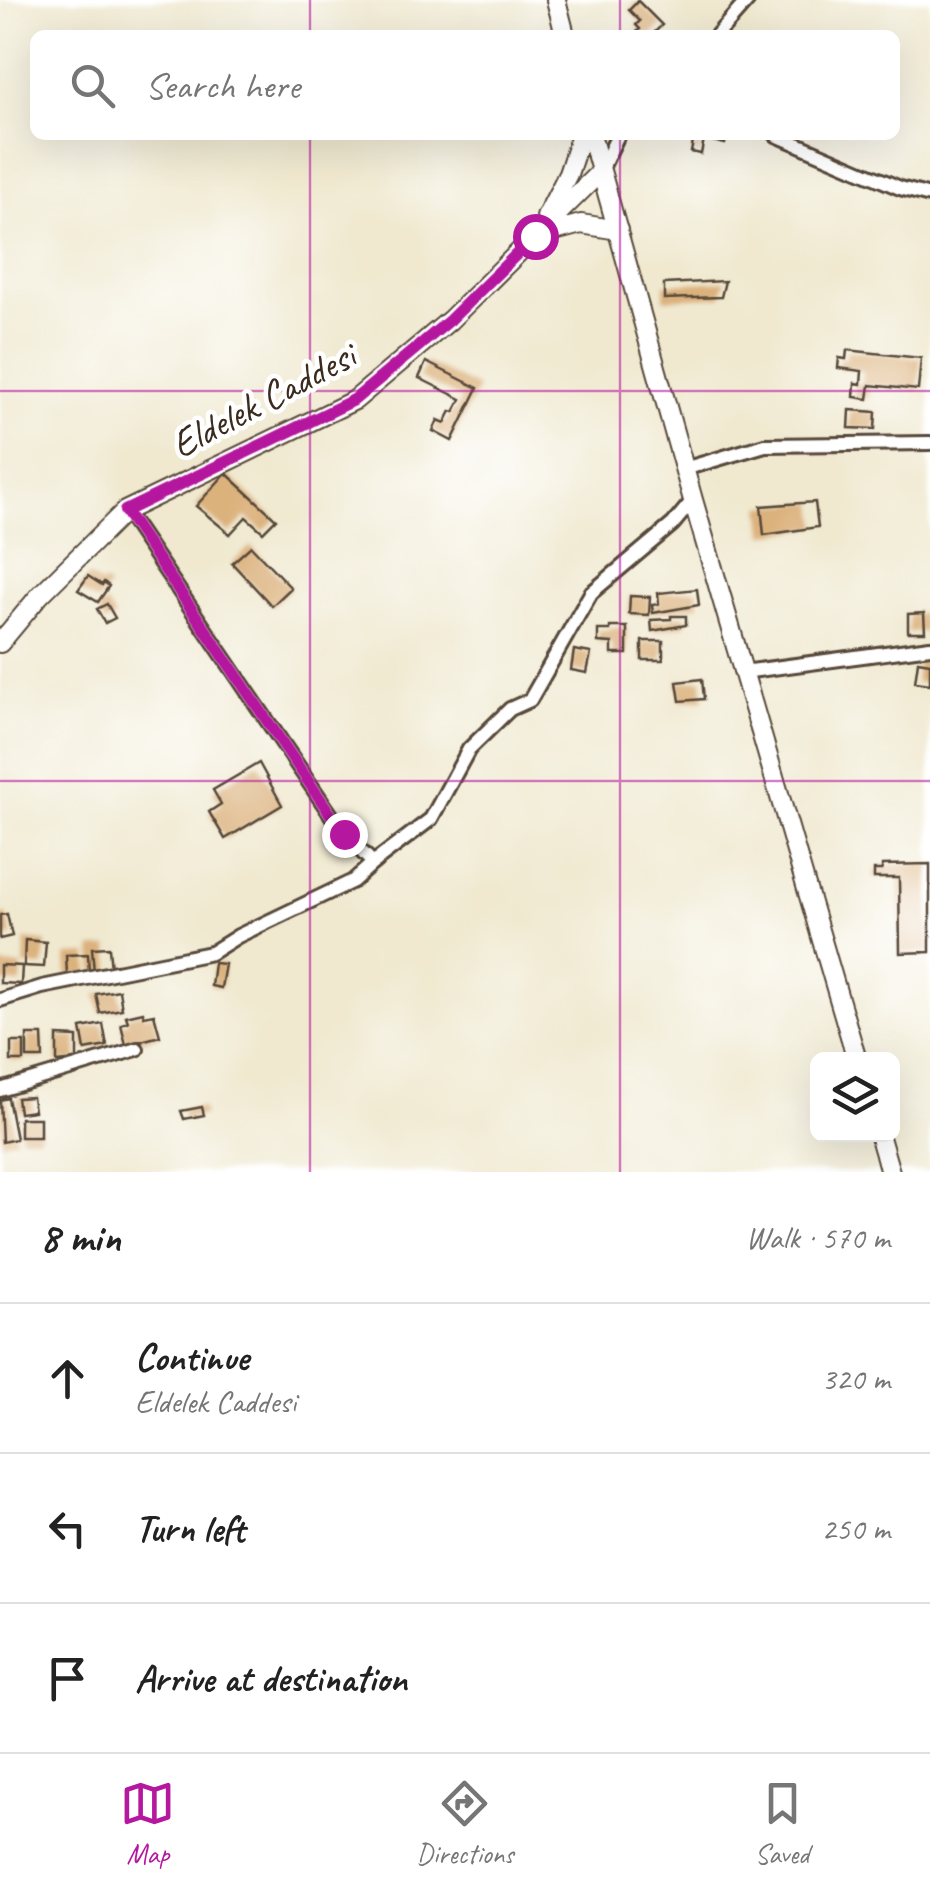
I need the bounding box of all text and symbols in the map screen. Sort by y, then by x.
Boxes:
search box [30,30,900,140]
icon: search [65,58,120,113]
text: Search here [145,62,300,109]
route start [513,214,559,260]
street label: Eldelek Caddesi [162,329,368,469]
route end [322,812,368,858]
map controls [810,1052,900,1142]
button: layers [810,1052,900,1142]
text: 8 min [40,1211,120,1264]
text: Walk · 570 m [746,1217,890,1258]
text: Continue [135,1334,249,1381]
icon: ahead [40,1351,95,1406]
text: 320 m [821,1358,890,1399]
text: Eldelek Caddesi [135,1381,296,1422]
icon: left [40,1501,95,1556]
text: Turn left [135,1505,245,1552]
text: 250 m [821,1508,890,1549]
icon: arrive [40,1651,95,1706]
text: Arrive at destination [135,1655,407,1702]
tab: Map [120,1776,175,1871]
tab: Directions [416,1776,514,1871]
tab: Saved [755,1776,810,1871]

